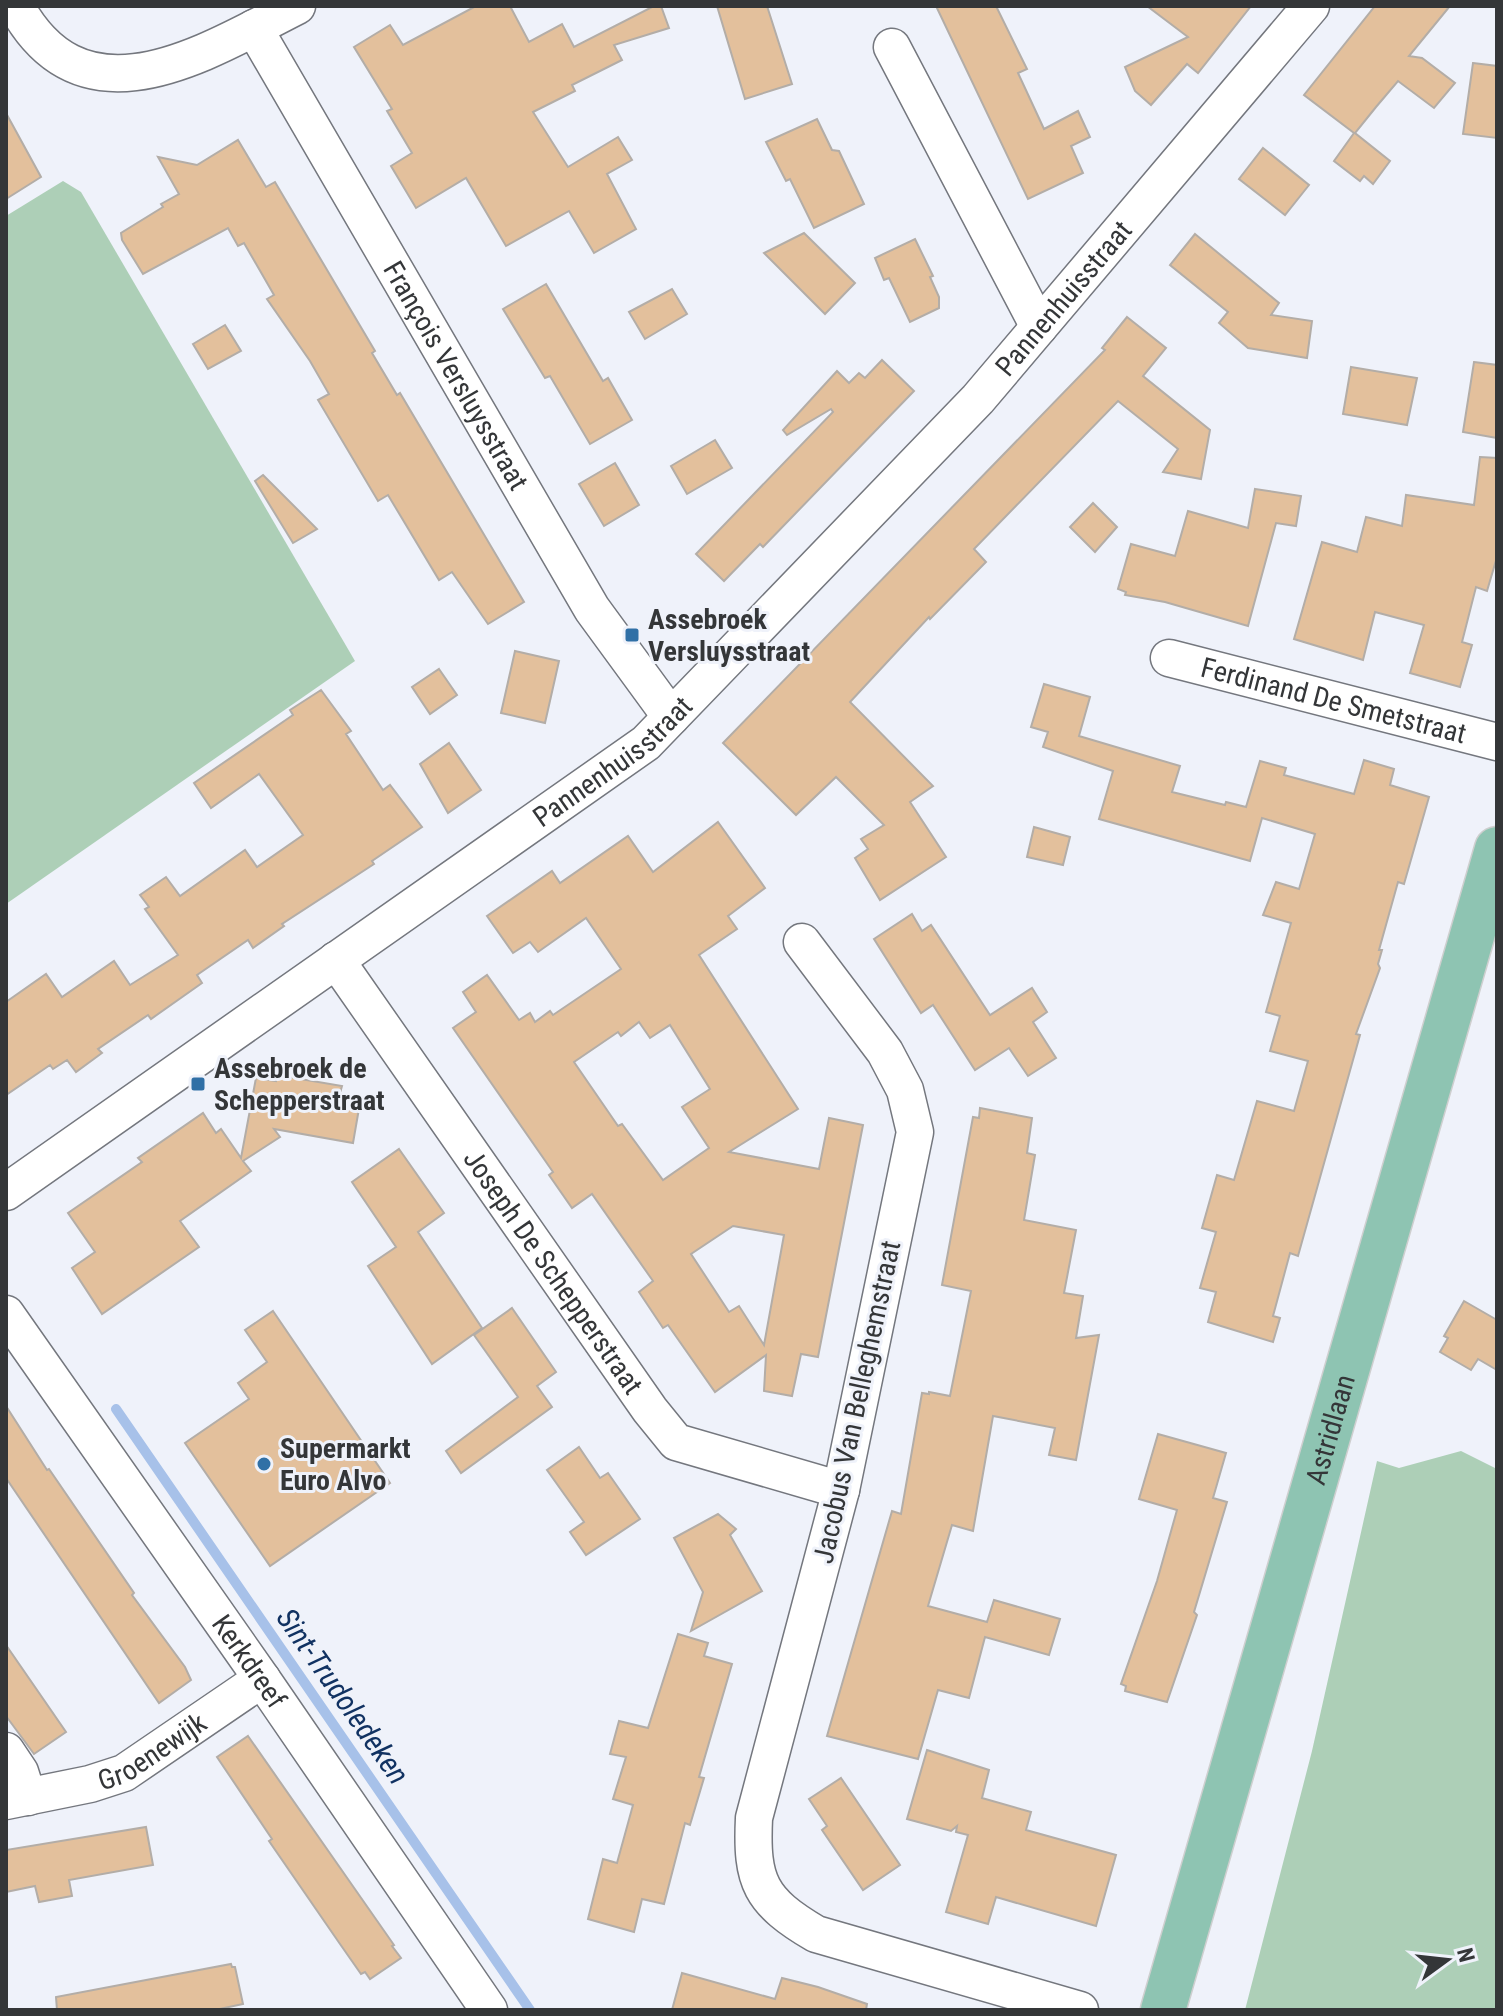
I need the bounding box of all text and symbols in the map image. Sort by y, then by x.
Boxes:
street label: Pannenhuisstraat [988,214,1138,383]
street label: François Versluysstraat [377,255,536,496]
place label: Assebroek Versluysstraat [648,603,810,668]
marker: Assebroek Versluysstraat [623,626,641,644]
street label: Ferdinand De Smetstraat [1198,650,1470,750]
street label: Pannenhuisstraat [527,689,699,834]
place label: Assebroek de Schepperstraat [214,1052,385,1117]
marker: Assebroek de Schepperstraat [189,1075,207,1093]
street label: Joseph De Schepperstraat [457,1143,650,1400]
street label: Jacobus Van Belleghemstraat [807,1238,907,1566]
street label: Astridlaan [1299,1371,1361,1488]
place label: Supermarkt Euro Alvo [280,1432,411,1497]
marker: Supermarkt Euro Alvo [255,1455,273,1473]
water label: Sint-Trudoledeken [269,1601,417,1791]
street label: Kerkdreef [205,1608,293,1714]
street label: Groenewijk [94,1705,213,1797]
north arrow [1407,1920,1487,2000]
text: N [1452,1945,1480,1965]

